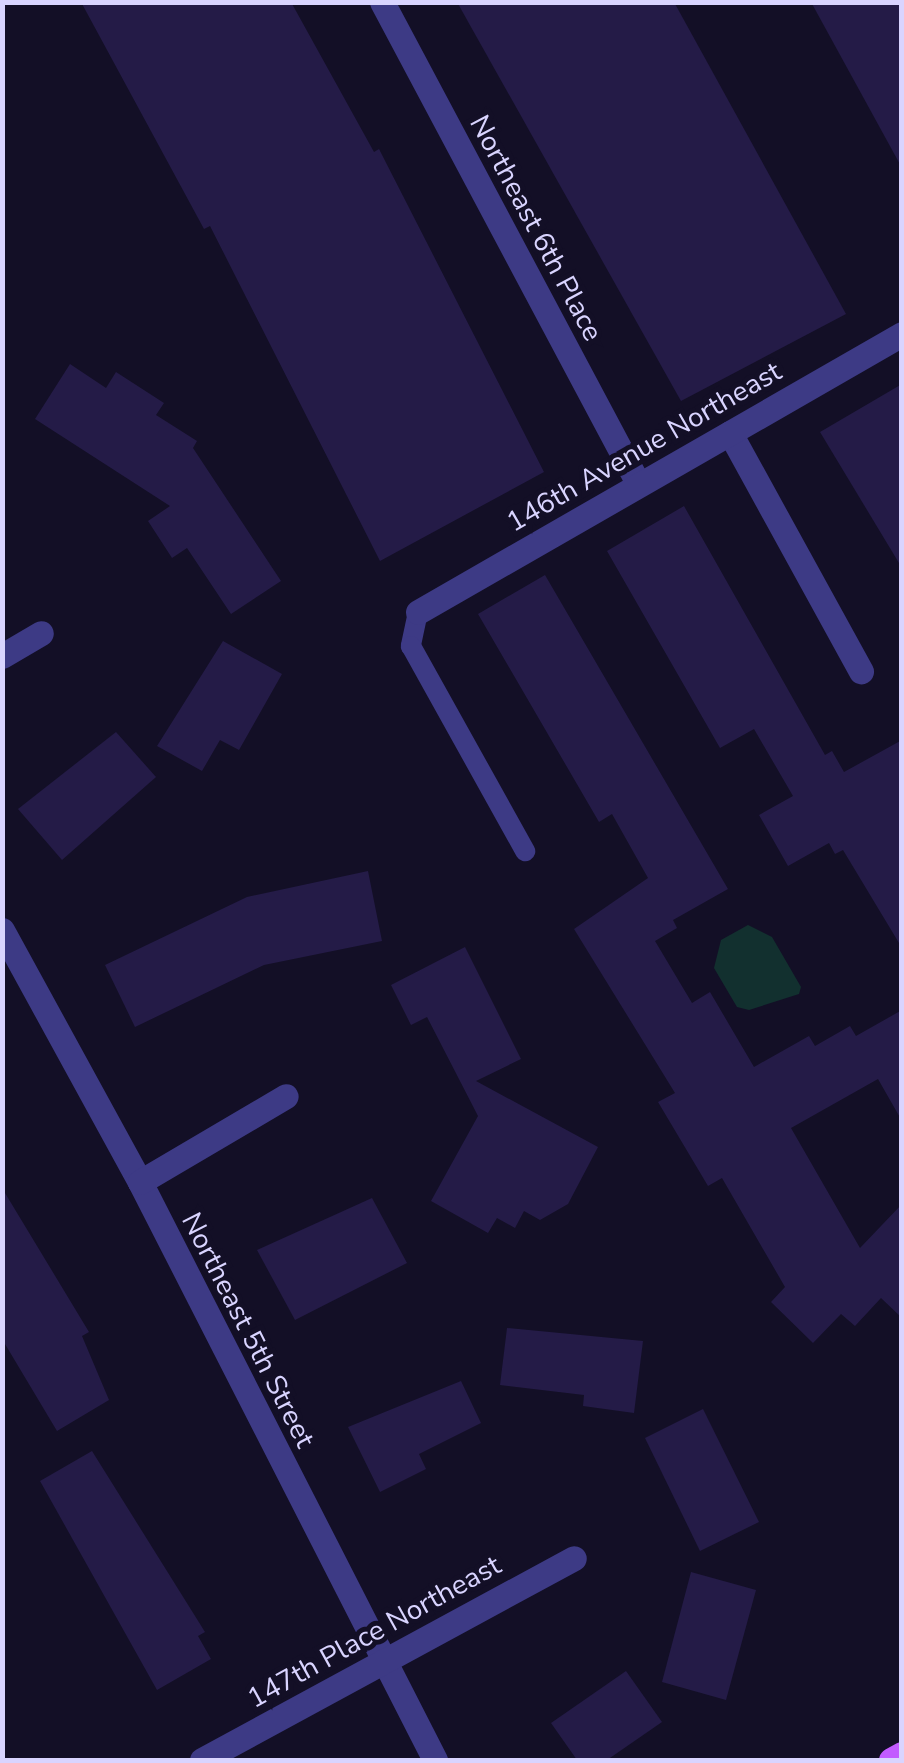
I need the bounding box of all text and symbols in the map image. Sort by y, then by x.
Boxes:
street label: Northeast 6th Place [462,109,610,347]
street label: 146th Avenue Northeast [501,355,787,539]
street label: Northeast 5th Street [174,1207,322,1453]
street label: 147th Place Northeast [241,1548,507,1716]

